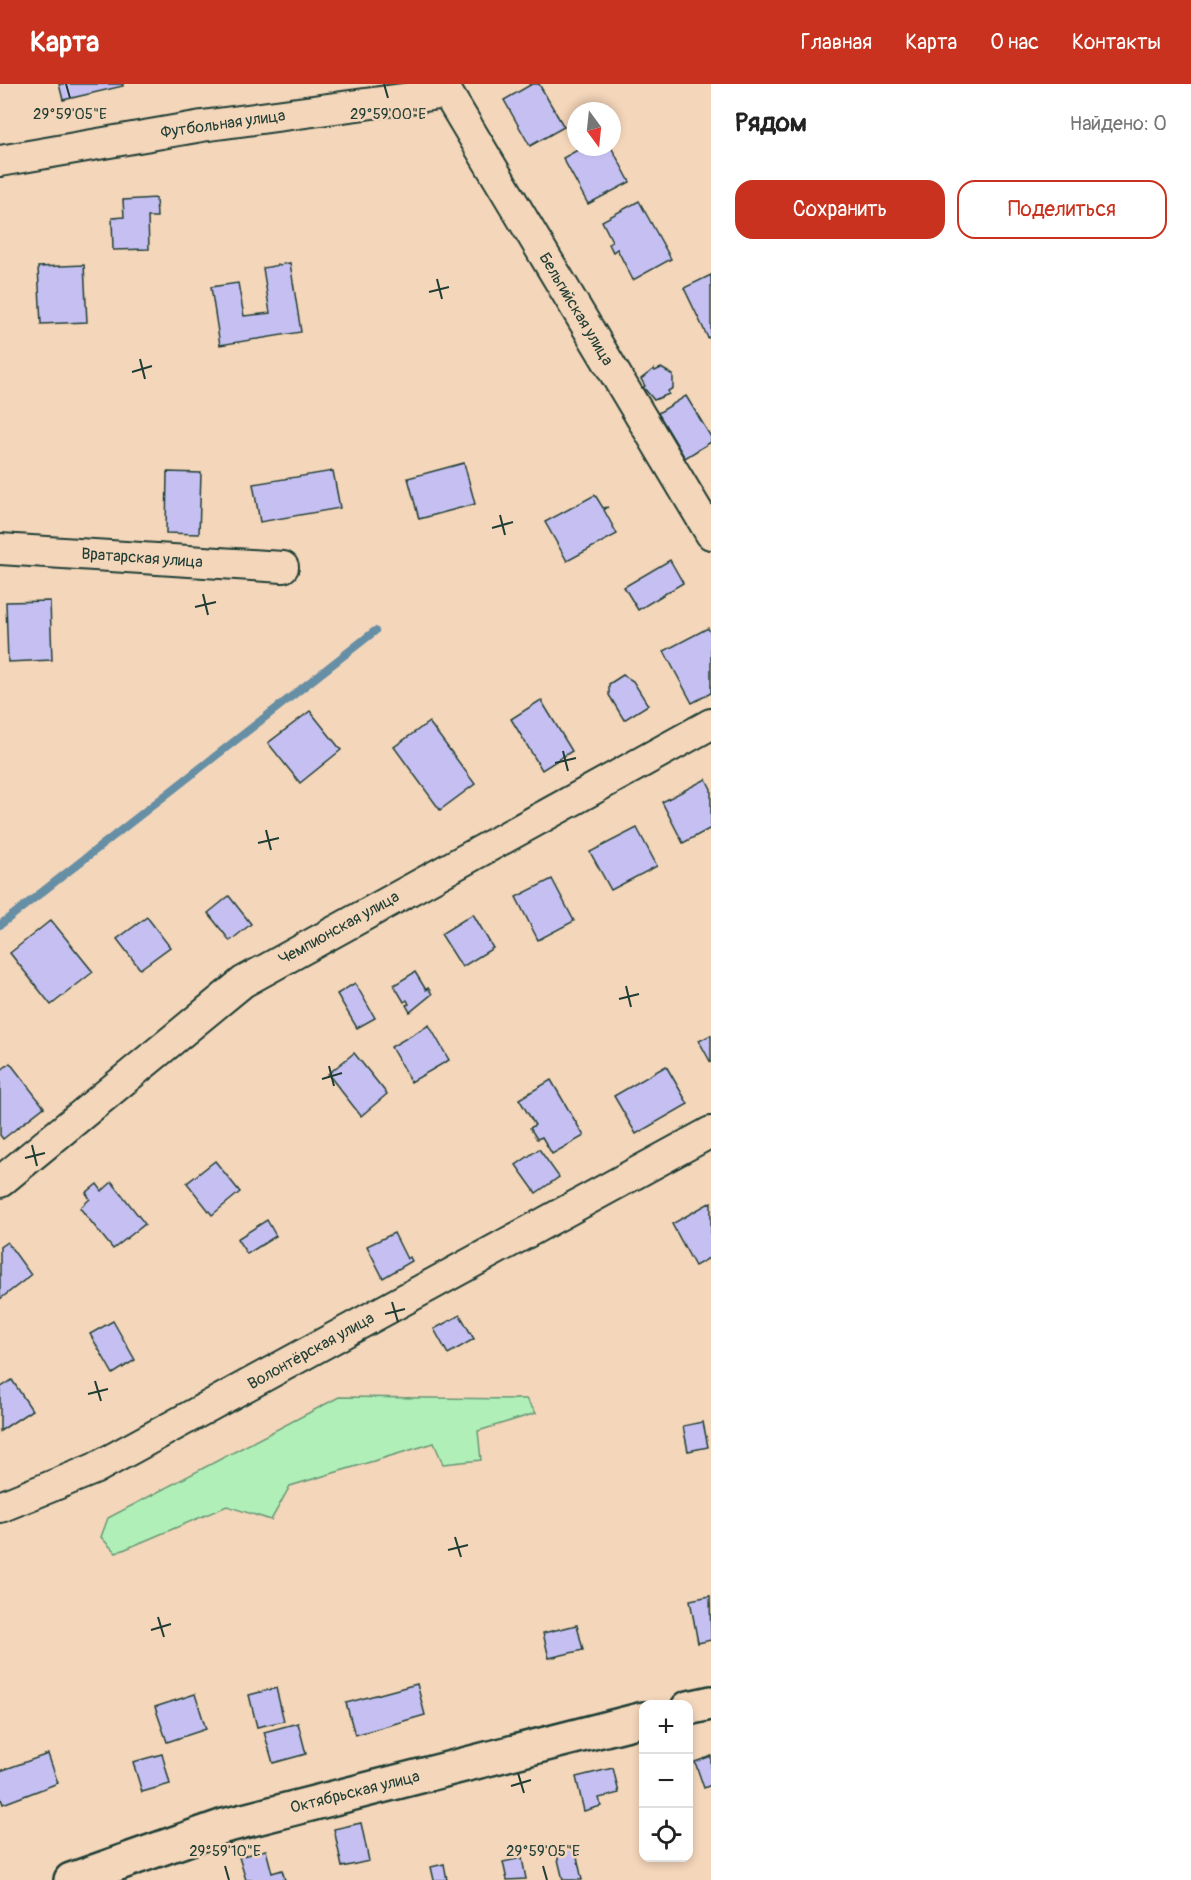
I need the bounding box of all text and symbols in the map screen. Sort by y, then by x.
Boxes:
text: Карта [30,25,99,60]
text: Главная [801,29,872,56]
text: Карта [905,29,957,56]
text: О нас [990,29,1039,56]
text: Контакты [1072,29,1161,56]
north arrow [567,102,621,156]
text: 29°59'05"E [33,105,107,124]
street label: Футбольная улица [160,105,286,143]
text: 29°59'00"E [350,105,426,124]
text: Рядом [735,107,807,139]
text: Найдено: 0 [1070,111,1167,136]
button: Сохранить [735,180,945,239]
button: Поделиться [957,180,1167,239]
street label: Бельгийская улица [534,249,618,369]
street label: Вратарская улица [81,544,203,572]
street label: Чемпионская улица [275,887,403,969]
street label: Волонтёрская улица [244,1308,378,1394]
map controls [639,1700,693,1862]
button: + [639,1700,693,1754]
button: − [639,1754,693,1808]
street label: Октябрьская улица [288,1766,422,1818]
button: locate [639,1808,693,1862]
text: 29°59'10"E [189,1842,261,1861]
text: 29°59'05"E [506,1842,580,1861]

